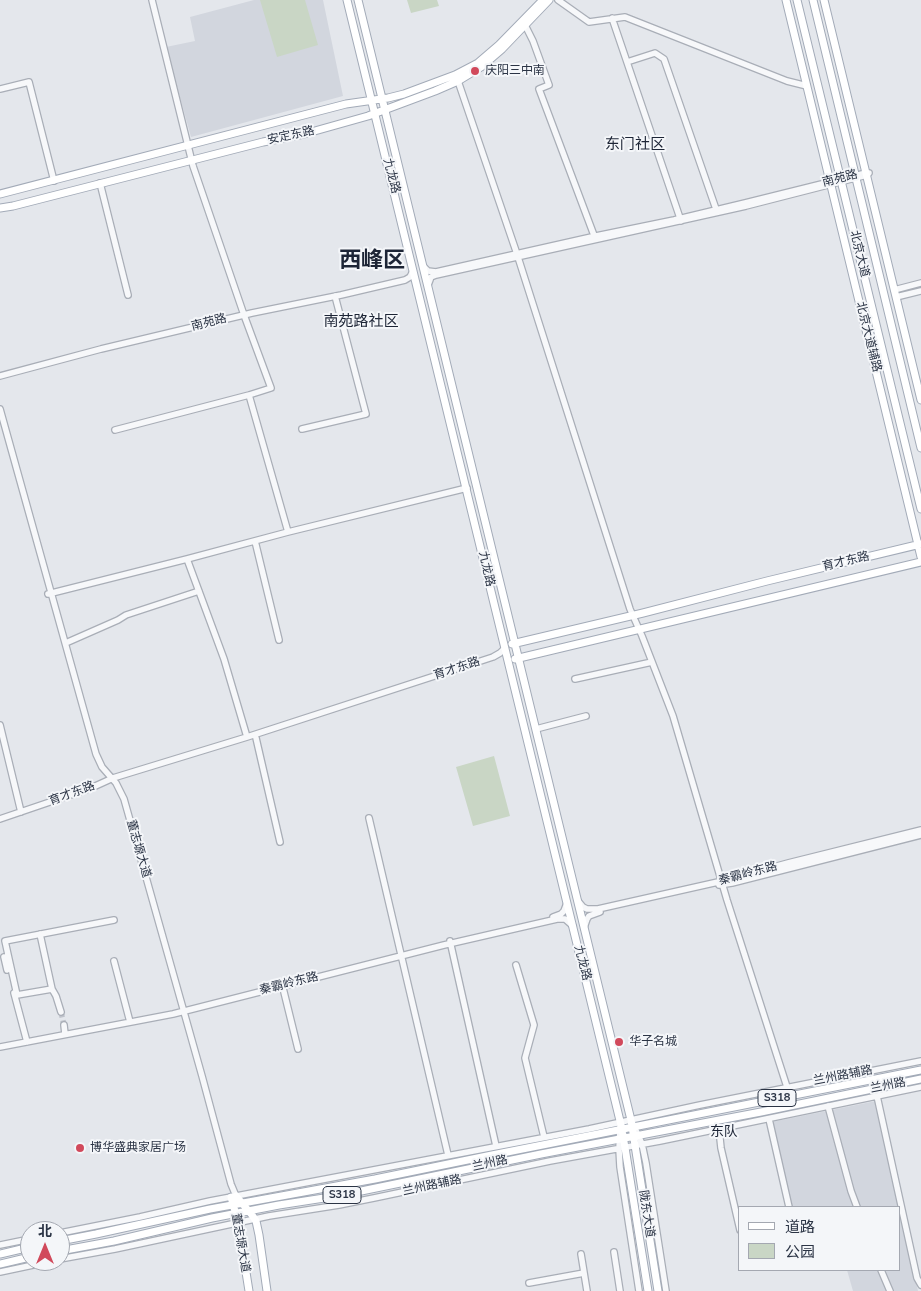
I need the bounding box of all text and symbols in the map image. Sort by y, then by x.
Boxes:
place label: 庆阳三中南 [485,64,545,78]
marker: 庆阳三中南 [469,65,481,77]
street label: 安定东路 [266,124,316,148]
district label: 东门社区 [605,136,665,154]
street label: 九龙路 [380,157,402,195]
street label: 南苑路 [821,168,859,190]
street label: 北京大道 [846,229,872,279]
district label: 西峰区 [339,249,405,275]
street label: 北京大道辅路 [852,300,884,374]
street label: 南苑路 [190,312,228,334]
district label: 南苑路社区 [324,313,398,331]
street label: 九龙路 [475,550,497,588]
street label: 育才东路 [821,550,871,574]
street label: 育才东路 [432,655,482,683]
street label: 育才东路 [47,779,97,809]
street label: 董志塬大道 [123,818,153,880]
street label: 秦霸岭东路 [717,859,779,889]
street label: 九龙路 [571,944,593,982]
street label: 秦霸岭东路 [258,970,320,998]
place label: 华子名城 [629,1035,677,1049]
marker: 华子名城 [613,1036,625,1048]
street label: 兰州路辅路 [812,1063,874,1089]
street label: 兰州路 [869,1075,907,1097]
road number: S318 [758,1090,796,1106]
district label: 东队 [710,1125,738,1141]
place label: 博华盛典家居广场 [90,1141,186,1155]
marker: 博华盛典家居广场 [74,1142,86,1154]
street label: 兰州路 [471,1153,509,1175]
street label: 兰州路辅路 [401,1173,463,1199]
road number: S318 [323,1186,361,1204]
street label: 陇东大道 [635,1189,657,1239]
legend [738,1206,901,1271]
street label: 董志塬大道 [228,1212,252,1274]
text: 道路 [785,1217,815,1237]
north arrow [20,1221,70,1271]
text: 北 [38,1222,52,1241]
text: 公园 [785,1242,815,1262]

